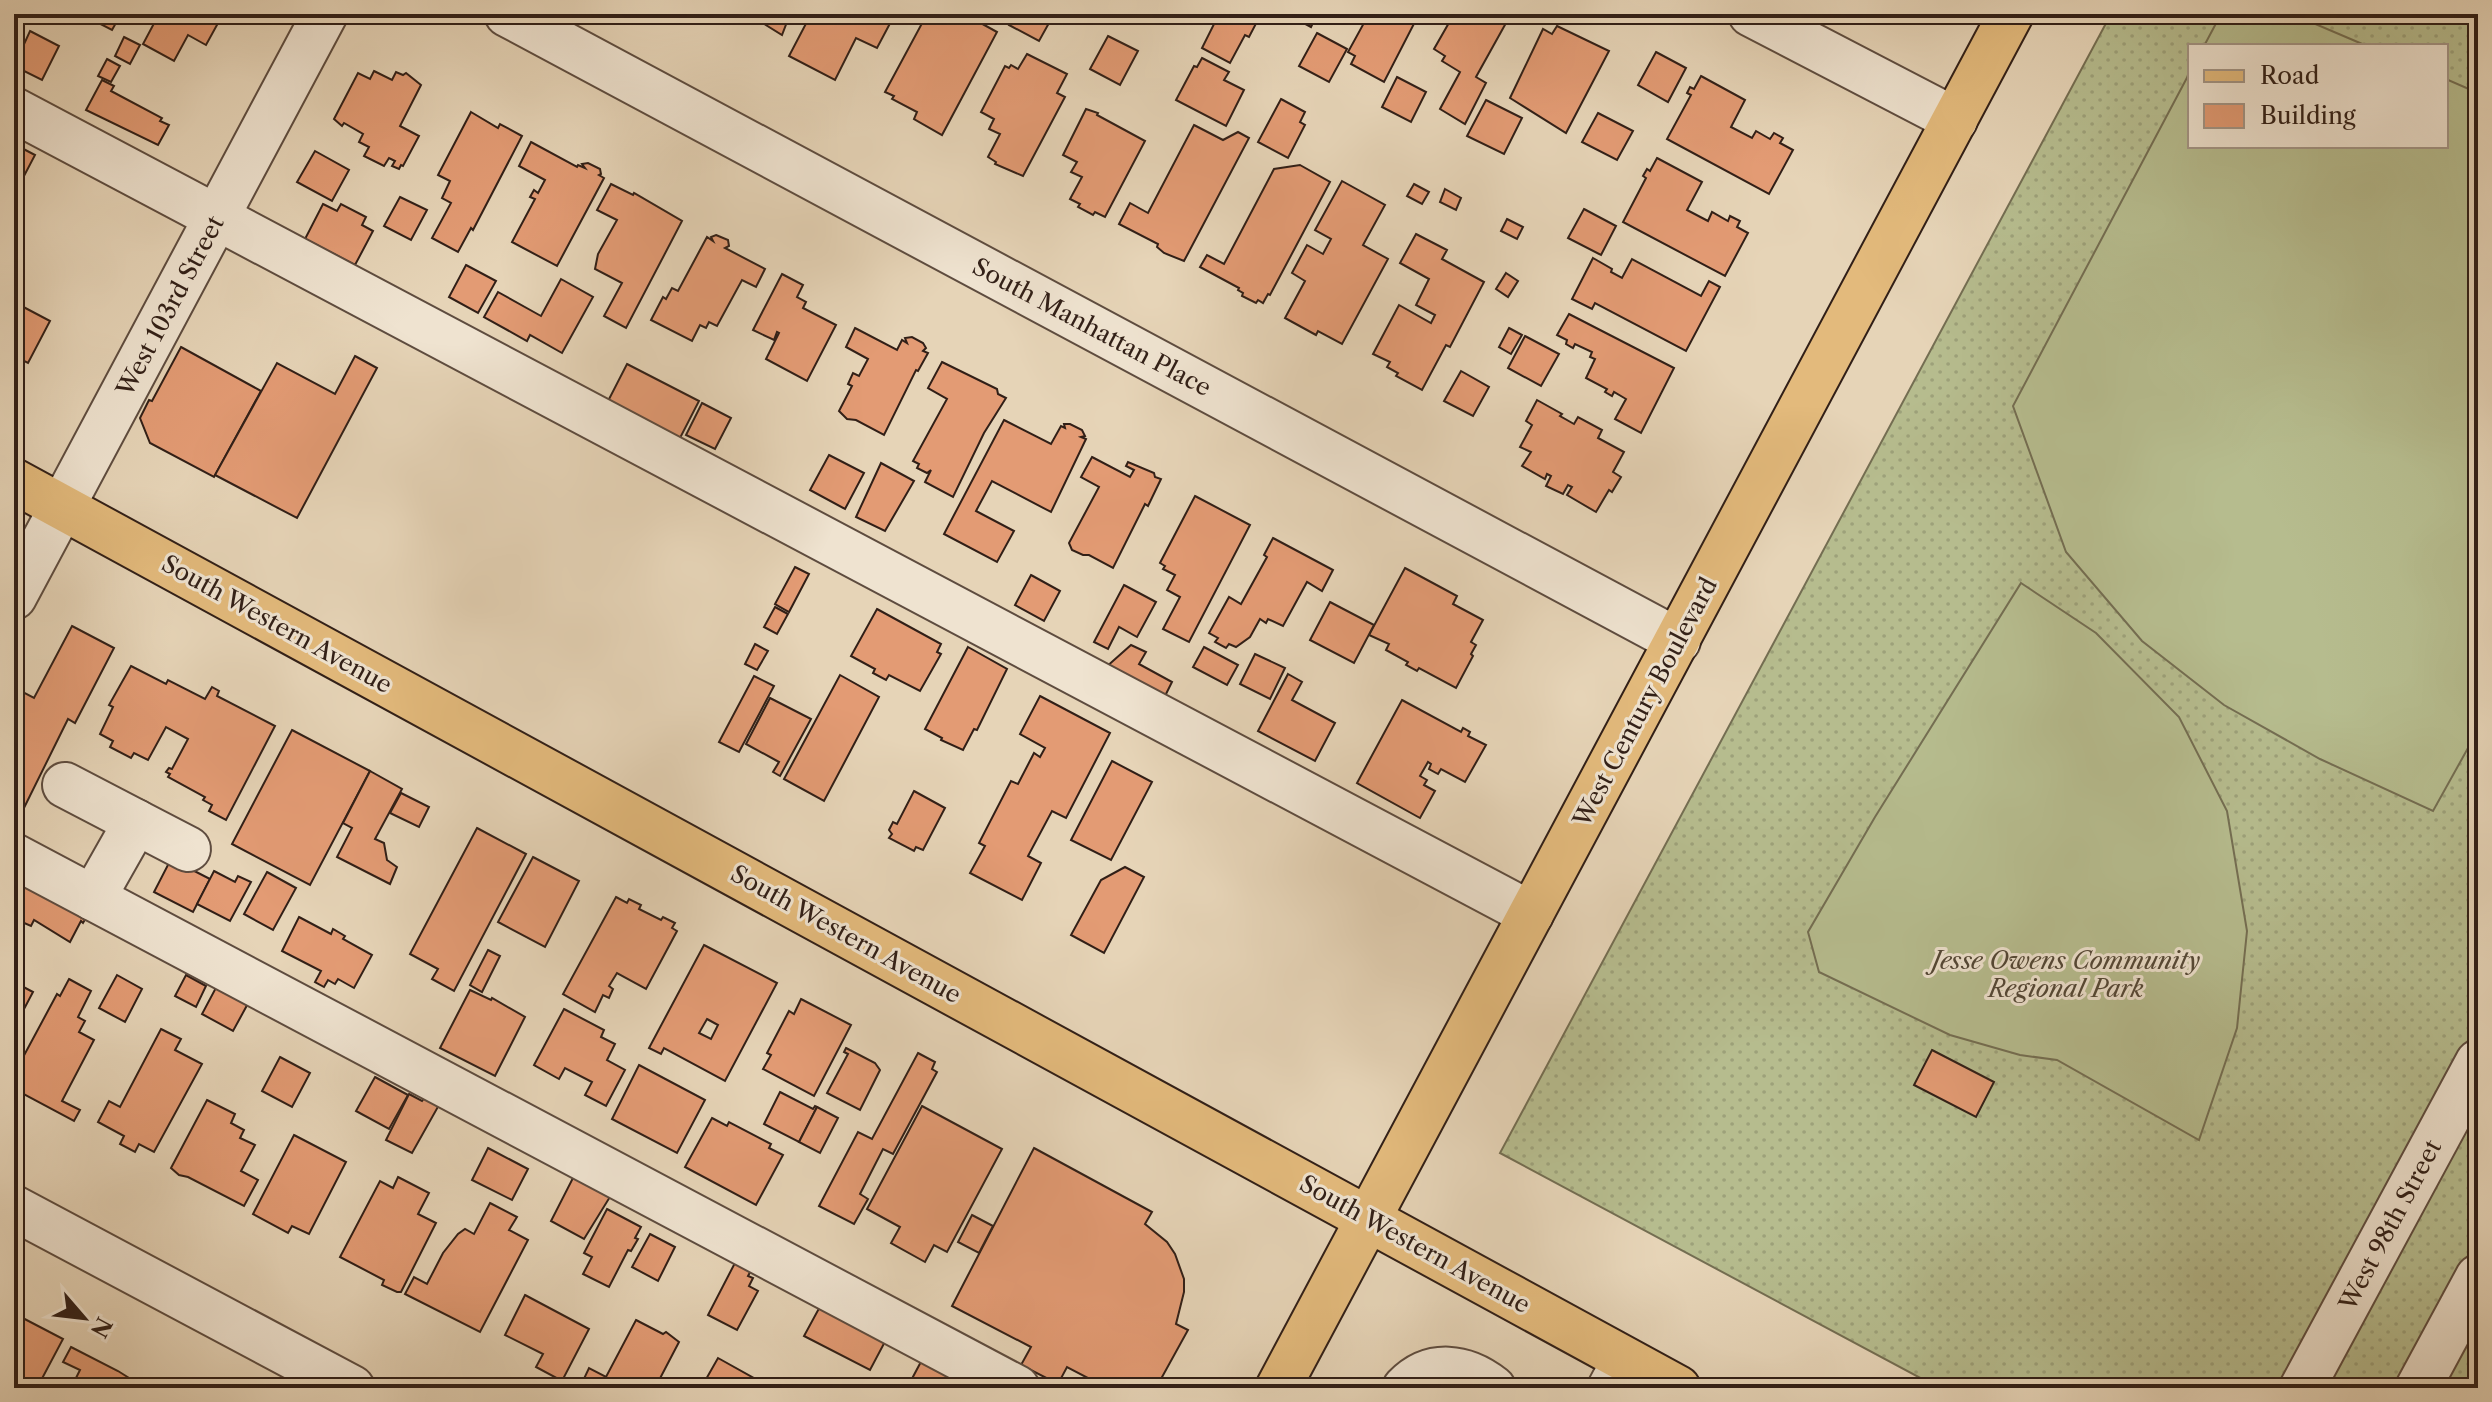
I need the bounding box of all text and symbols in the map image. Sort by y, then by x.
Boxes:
legend [2188,44,2448,148]
text: Road [2260,61,2320,90]
text: Building [2260,101,2356,130]
street label: West 103rd Street [110,210,230,402]
street label: South Manhattan Place [968,252,1216,402]
street label: South Western Avenue [157,549,397,699]
street label: West Century Boulevard [1566,572,1723,832]
street label: South Western Avenue [726,859,966,1009]
park label: Jesse Owens Community Regional Park [1925,946,2200,1003]
street label: West 98th Street [2332,1134,2447,1316]
street label: South Western Avenue [1295,1169,1535,1319]
north arrow [44,1278,124,1358]
text: N [85,1312,118,1342]

